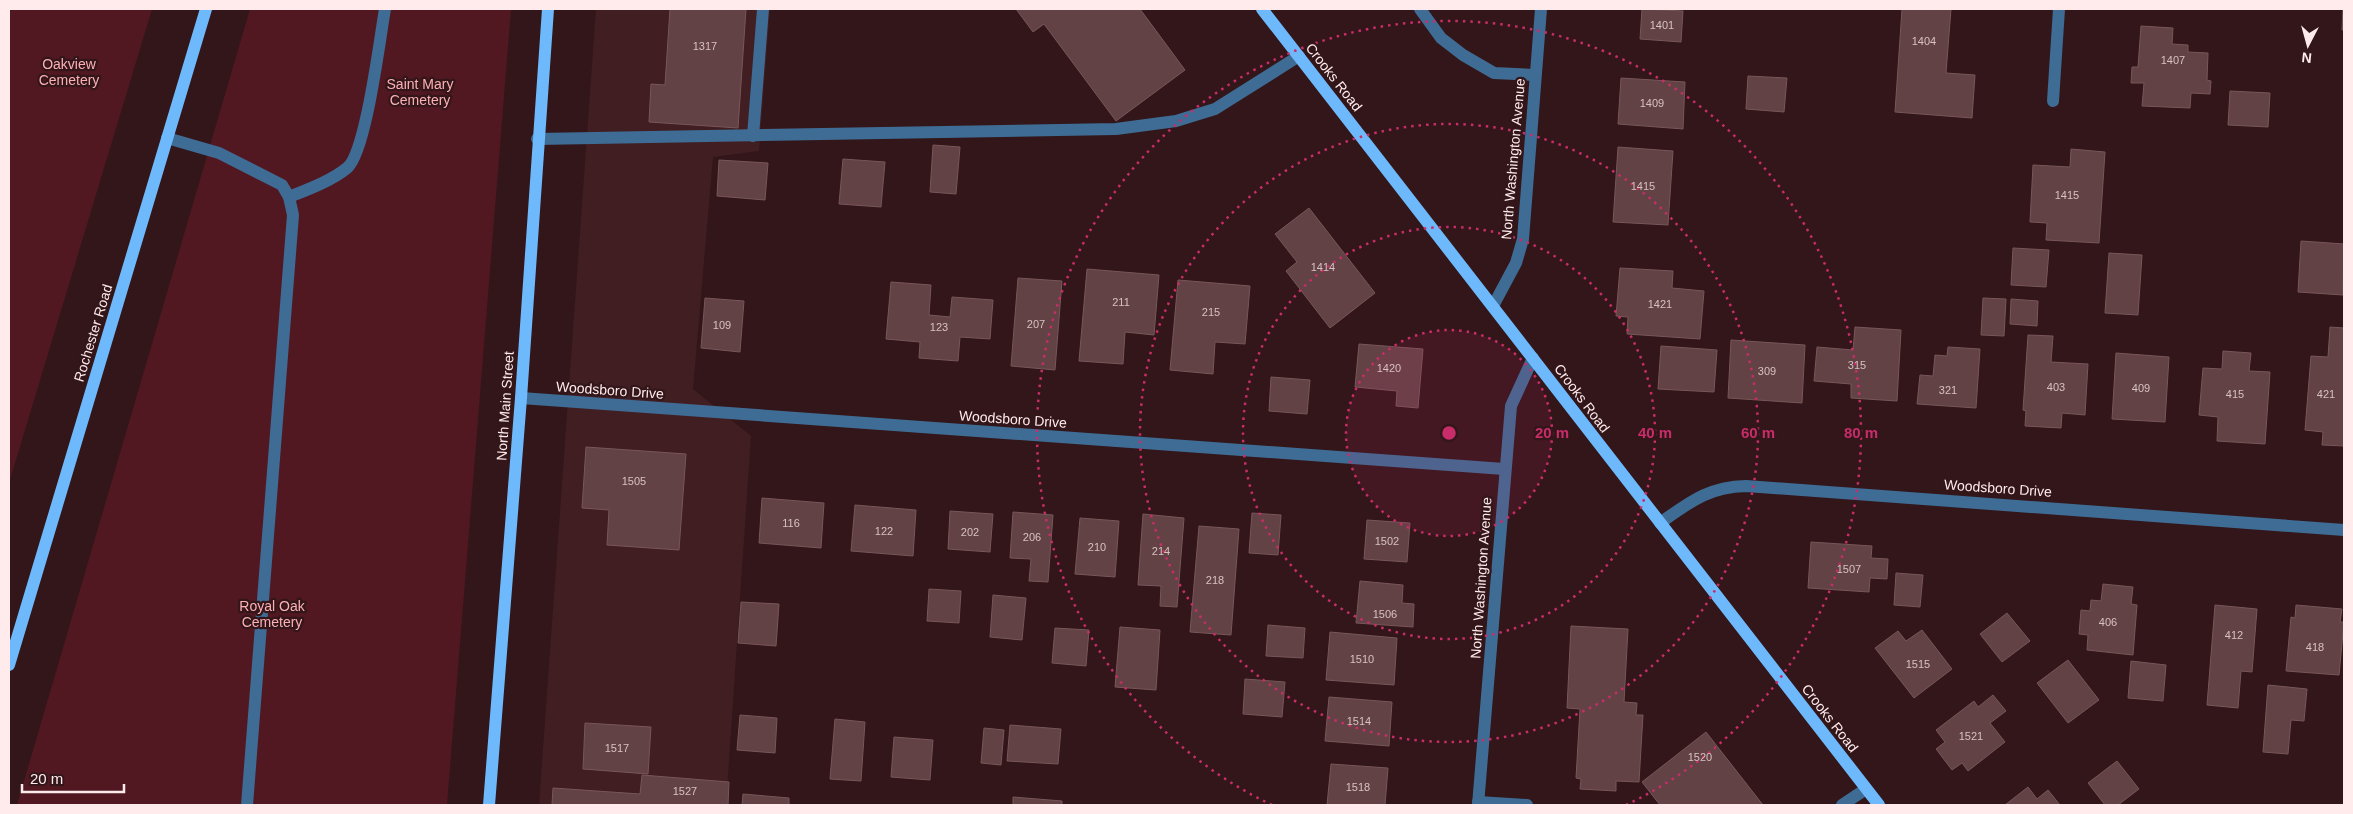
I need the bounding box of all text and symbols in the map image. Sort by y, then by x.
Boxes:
house number: 1401 [1650,19,1674,31]
north arrow [2283,20,2333,70]
house number: 1404 [1912,35,1936,47]
house number: 1317 [693,40,717,52]
street label: Crooks Road [1303,40,1365,114]
text: N [2301,49,2313,66]
house number: 1407 [2161,54,2185,66]
park label: Oakview Cemetery [39,56,99,88]
park label: Saint Mary Cemetery [387,76,453,108]
street label: North Washington Avenue [1498,77,1528,240]
house number: 1409 [1640,97,1664,109]
house number: 1415 [1631,180,1655,192]
house number: 1415 [2055,189,2079,201]
house number: 1414 [1311,261,1335,273]
street label: Rochester Road [71,282,115,384]
house number: 211 [1112,296,1130,308]
house number: 1421 [1648,298,1672,310]
house number: 215 [1202,306,1220,318]
house number: 207 [1027,318,1045,330]
house number: 109 [713,319,731,331]
house number: 123 [930,321,948,333]
street label: North Main Street [493,351,517,461]
house number: 315 [1848,359,1866,371]
street label: Crooks Road [1551,361,1613,435]
house number: 1420 [1377,362,1401,374]
house number: 309 [1758,365,1776,377]
street label: Woodsboro Drive [556,378,665,402]
house number: 403 [2047,381,2065,393]
house number: 409 [2132,382,2150,394]
house number: 321 [1939,384,1957,396]
house number: 415 [2226,388,2244,400]
house number: 421 [2317,388,2335,400]
street label: Woodsboro Drive [959,407,1068,431]
centre of rings [1440,424,1458,442]
text: 20 m [1535,424,1569,441]
text: 40 m [1638,424,1672,441]
text: 60 m [1741,424,1775,441]
text: 80 m [1844,424,1878,441]
house number: 1505 [622,475,646,487]
street label: Woodsboro Drive [1944,476,2053,500]
street label: North Washington Avenue [1467,496,1495,659]
house number: 116 [782,517,800,529]
house number: 122 [875,525,893,537]
house number: 202 [961,526,979,538]
house number: 206 [1023,531,1041,543]
house number: 1502 [1375,535,1399,547]
house number: 210 [1088,541,1106,553]
house number: 214 [1152,545,1170,557]
house number: 1507 [1837,563,1861,575]
house number: 218 [1206,574,1224,586]
park label: Royal Oak Cemetery [239,598,306,630]
house number: 1506 [1373,608,1397,620]
house number: 406 [2099,616,2117,628]
house number: 412 [2225,629,2243,641]
house number: 418 [2306,641,2324,653]
house number: 1510 [1350,653,1374,665]
house number: 1515 [1906,658,1930,670]
street label: Crooks Road [1799,681,1861,755]
house number: 1514 [1347,715,1371,727]
house number: 1521 [1959,730,1983,742]
house number: 1517 [605,742,629,754]
house number: 1520 [1688,751,1712,763]
scale bar [22,762,125,794]
text: 20 m [30,770,63,787]
house number: 1518 [1346,781,1370,793]
house number: 1527 [673,785,697,797]

